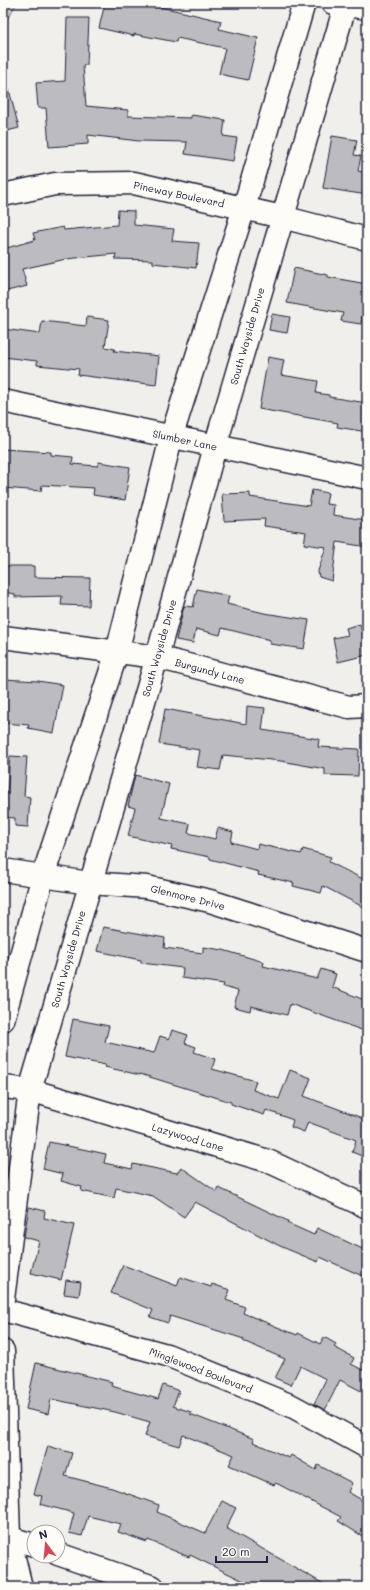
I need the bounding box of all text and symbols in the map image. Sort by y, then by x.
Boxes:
street label: Pineway Boulevard [132,178,226,210]
street label: South Wayside Drive [226,286,268,386]
street label: Slumber Lane [151,426,219,454]
street label: South Wayside Drive [138,598,180,698]
street label: Burgundy Lane [174,655,246,687]
street label: Glenmore Drive [149,881,227,913]
street label: South Wayside Drive [47,909,89,1009]
street label: Lazywood Lane [150,1119,226,1155]
street label: Minglewood Boulevard [147,1344,255,1396]
north arrow [26,1524,66,1564]
text: N [37,1526,49,1542]
scale bar [216,1538,267,1564]
text: 20 m [222,1543,250,1559]

